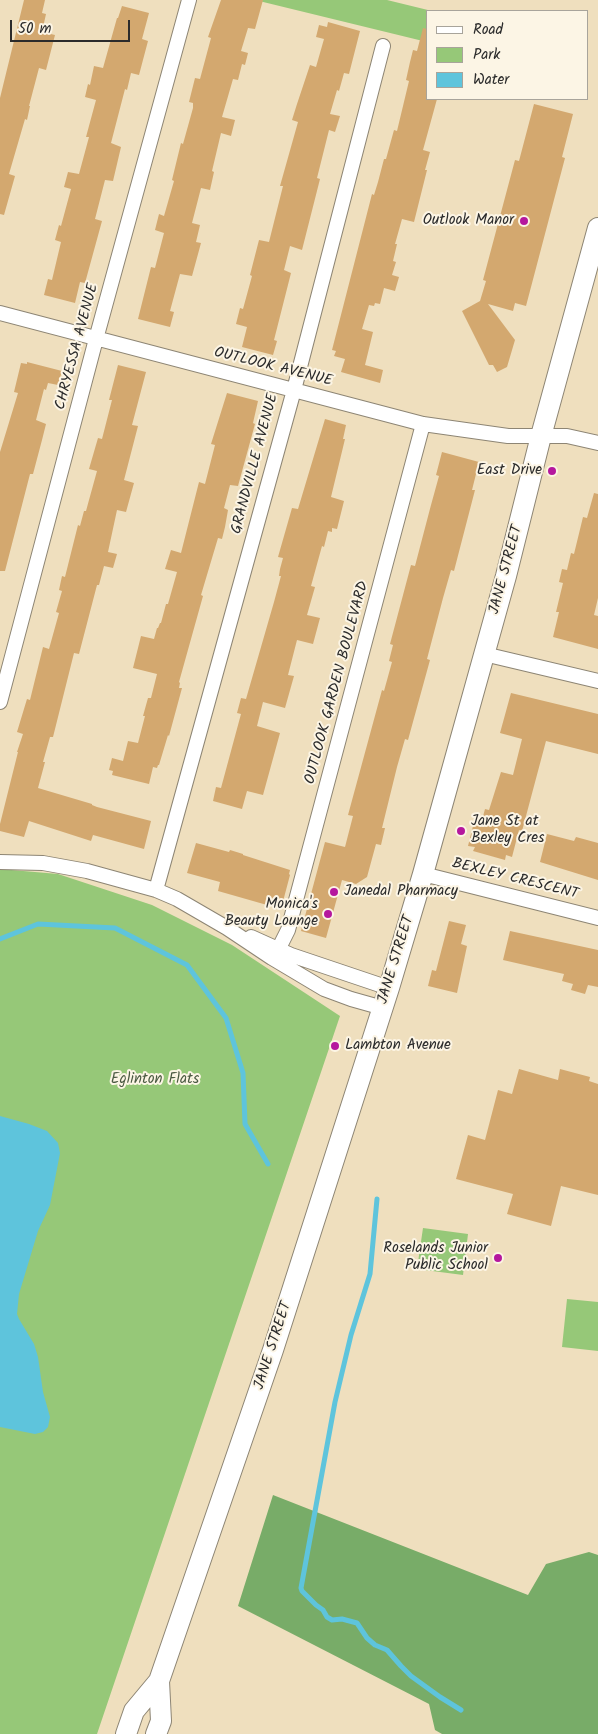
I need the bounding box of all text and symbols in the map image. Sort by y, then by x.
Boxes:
scale bar [12,10,132,42]
legend [426,10,588,100]
text: 50 m [18,17,52,41]
text: Road [473,18,503,42]
text: Park [473,43,500,67]
text: Water [473,68,509,92]
place label: Outlook Manor [423,212,514,230]
marker: Outlook Manor [518,215,530,227]
street label: CHRYESSA AVENUE [52,282,104,412]
street label: OUTLOOK AVENUE [212,345,334,391]
street label: GRANDVILLE AVENUE [229,392,283,536]
place label: East Drive [477,462,542,480]
marker: East Drive [546,465,558,477]
street label: JANE STREET [486,524,528,616]
street label: OUTLOOK GARDEN BOULEVARD [302,579,374,787]
place label: Jane St at Bexley Cres [471,813,544,848]
marker: Jane St at Bexley Cres [455,825,467,837]
street label: BEXLEY CRESCENT [450,856,580,904]
place label: Janedal Pharmacy [344,883,458,901]
marker: Janedal Pharmacy [328,886,340,898]
place label: Monica's Beauty Lounge [225,896,318,931]
marker: Monica's Beauty Lounge [322,908,334,920]
street label: JANE STREET [375,914,419,1006]
place label: Lambton Avenue [345,1037,451,1055]
marker: Lambton Avenue [329,1040,341,1052]
park label: Eglinton Flats [111,1071,199,1089]
place label: Roselands Junior Public School [383,1240,488,1275]
marker: Roselands Junior Public School [492,1252,504,1264]
street label: JANE STREET [251,1300,297,1392]

